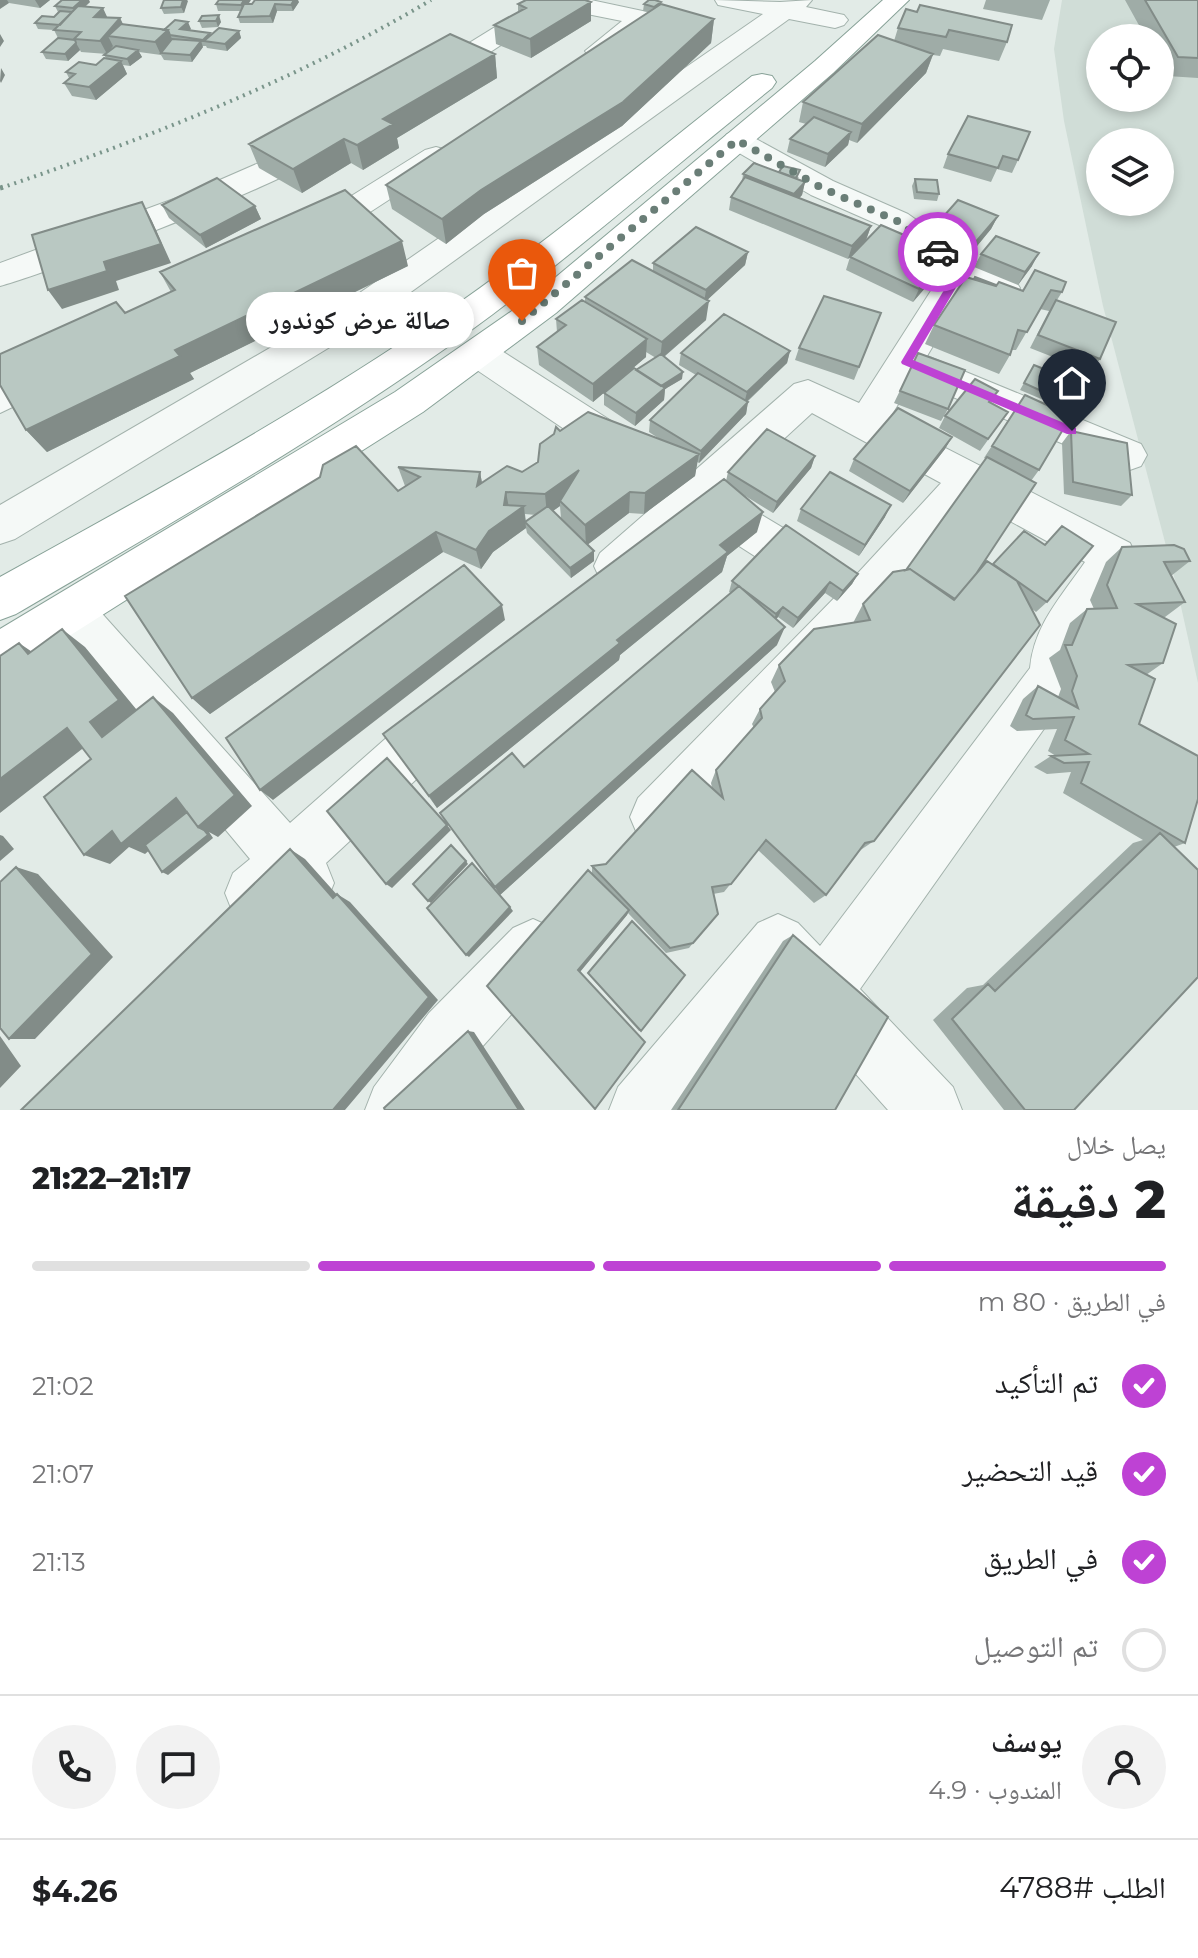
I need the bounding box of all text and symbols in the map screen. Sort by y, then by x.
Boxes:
map controls [1086,24,1174,216]
button: locate [1086,24,1174,112]
button: layers [1086,128,1174,216]
courier [898,212,978,292]
icon: car [916,230,960,274]
pin [488,239,556,321]
icon: bag [500,251,544,295]
callout: صالة عرض كوندور [246,293,474,349]
text: صالة عرض كوندور [270,304,450,336]
pin [1038,349,1106,431]
icon: home [1050,361,1094,405]
text: يصل خلال [1067,1129,1166,1161]
text: 21:17–21:22 [32,1160,191,1197]
text: 2 دقيقة [1011,1168,1166,1231]
text: في الطريق · 80 m [978,1286,1166,1318]
text: تم التأكيد [995,1364,1098,1401]
icon: check [1122,1364,1166,1408]
text: 21:02 [32,1370,94,1402]
text: قيد التحضير [962,1452,1098,1489]
icon: check [1122,1452,1166,1496]
text: 21:07 [32,1458,94,1490]
text: في الطريق [983,1540,1098,1577]
icon: check [1122,1540,1166,1584]
text: 21:13 [32,1546,86,1578]
text: تم التوصيل [974,1628,1098,1665]
text: يوسف [991,1723,1062,1760]
button: phone [32,1725,116,1809]
button: chat [136,1725,220,1809]
button: person [1082,1725,1166,1809]
text: المندوب · 4.9 [928,1774,1062,1806]
text: الطلب #4788 [999,1869,1166,1906]
text: $4.26 [32,1873,118,1910]

